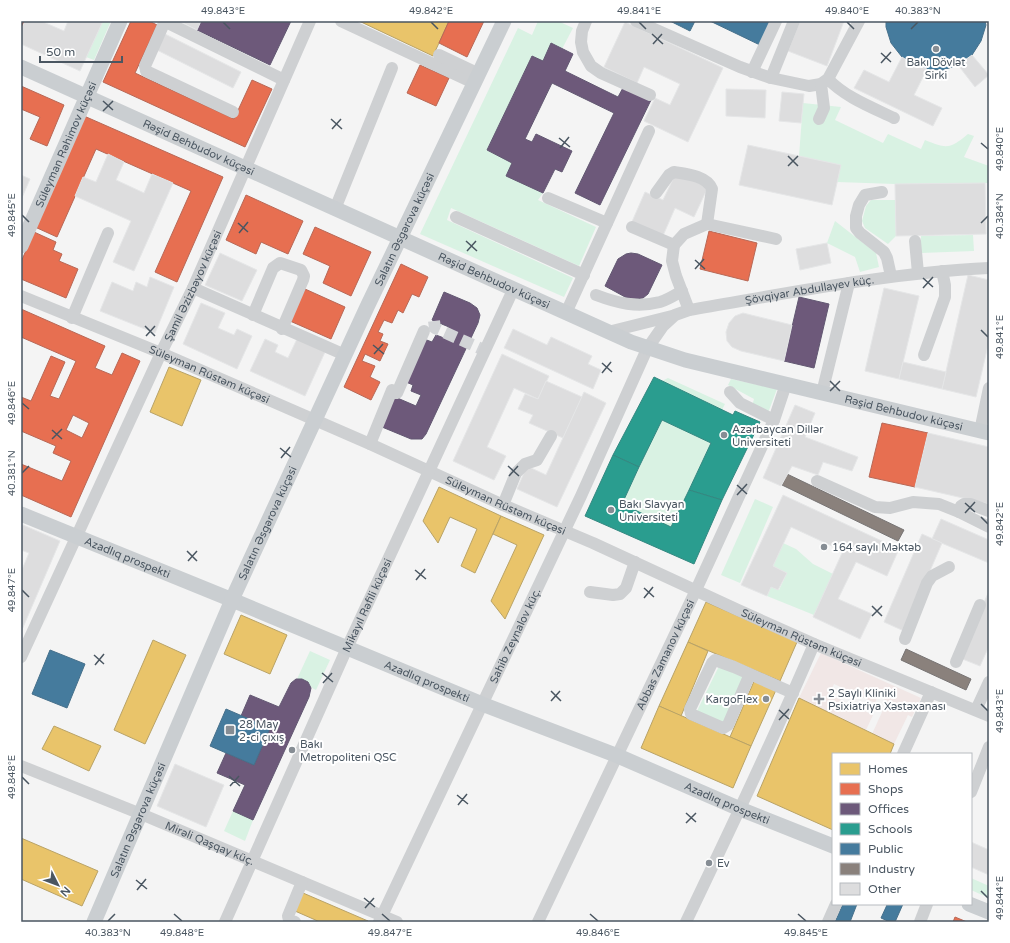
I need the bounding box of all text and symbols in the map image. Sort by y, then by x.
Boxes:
text: 49.843°E [201,5,245,17]
text: 49.842°E [409,5,453,17]
text: 49.841°E [617,5,661,17]
text: 49.840°E [825,5,869,17]
text: 40.383°N [895,5,941,17]
scale bar [40,38,122,64]
marker: Bakı Dövlət Sirki [931,44,941,54]
text: 50 m [46,45,75,59]
place label: Bakı Dövlət Sirki [906,56,966,82]
street label: Süleyman Rəhimov küçəsi [32,80,99,209]
street label: Rəşid Behbudov küçəsi [141,116,257,178]
text: 49.840°E [994,127,1006,171]
street label: Salatın Əsgərova küçəsi [372,171,437,288]
text: 49.845°E [6,193,18,237]
text: 40.384°N [994,193,1006,239]
street label: Şamil Əzizbəyov küçəsi [161,228,224,343]
street label: Rəşid Behbudov küçəsi [436,249,552,311]
street label: Şövqiyar Abdullayev küç. [744,273,875,307]
text: 49.841°E [994,315,1006,359]
street label: Süleyman Rüstəm küçəsi [147,342,272,406]
text: 49.846°E [6,381,18,425]
street label: Rəşid Behbudov küçəsi [843,392,964,433]
place label: Azərbaycan Dillər Universiteti [732,423,824,449]
marker: Azərbaycan Dillər Universiteti [719,430,729,440]
text: 40.381°N [6,450,18,496]
street label: Salatın Əsgərova küçəsi [235,464,299,582]
street label: Süleyman Rüstəm küçəsi [444,473,568,537]
place label: Bakı Slavyan Universiteti [619,498,684,524]
text: 49.842°E [994,502,1006,546]
marker: Bakı Slavyan Universiteti [606,505,616,515]
street label: Azadlıq prospekti [83,534,172,581]
place label: 164 saylı Məktəb [832,541,921,554]
marker: 164 saylı Məktəb [819,542,829,552]
street label: Mikayıl Rəfili küçəsi [339,556,394,654]
text: 49.847°E [6,568,18,612]
street label: Sahib Zeynalov küç. [487,586,543,685]
street label: Abbas Zamanov küçəsi [633,597,697,712]
street label: Süleyman Rüstəm küçəsi [739,606,864,669]
street label: Azadlıq prospekti [382,658,472,705]
place label: 2 Saylı Kliniki Psixiatriya Xəstəxanası [828,687,946,713]
text: 49.843°E [994,689,1006,733]
place label: KargoFlex [705,693,758,706]
marker: 2 Saylı Kliniki Psixiatriya Xəstəxanası [813,693,825,705]
marker: KargoFlex [761,694,771,704]
place label: 28 May 2-ci çıxış [239,718,284,744]
marker: 28 May 2-ci çıxış [224,724,236,736]
place label: Bakı Metropoliteni QSC [300,738,397,764]
marker: Bakı Metropoliteni QSC [287,745,297,755]
legend [832,753,972,905]
text: 49.848°E [6,755,18,799]
street label: Salatın Əsgərova küçəsi [107,761,168,879]
text: Homes [868,762,908,776]
street label: Azadlıq prospekti [682,779,772,827]
text: Shops [868,782,903,796]
text: Offices [868,802,909,816]
street label: Mirəli Qaşqay küç. [163,818,257,868]
text: Schools [868,822,913,836]
text: Public [868,842,903,856]
place label: Ev [717,857,730,870]
marker: Ev [704,858,714,868]
text: Industry [868,862,915,876]
north arrow [38,865,78,905]
text: 49.844°E [994,876,1006,920]
text: Other [868,882,901,896]
text: N [57,884,73,899]
text: 40.383°N [85,927,131,939]
text: 49.848°E [160,927,204,939]
text: 49.847°E [368,927,412,939]
text: 49.846°E [576,927,620,939]
text: 49.845°E [784,927,828,939]

